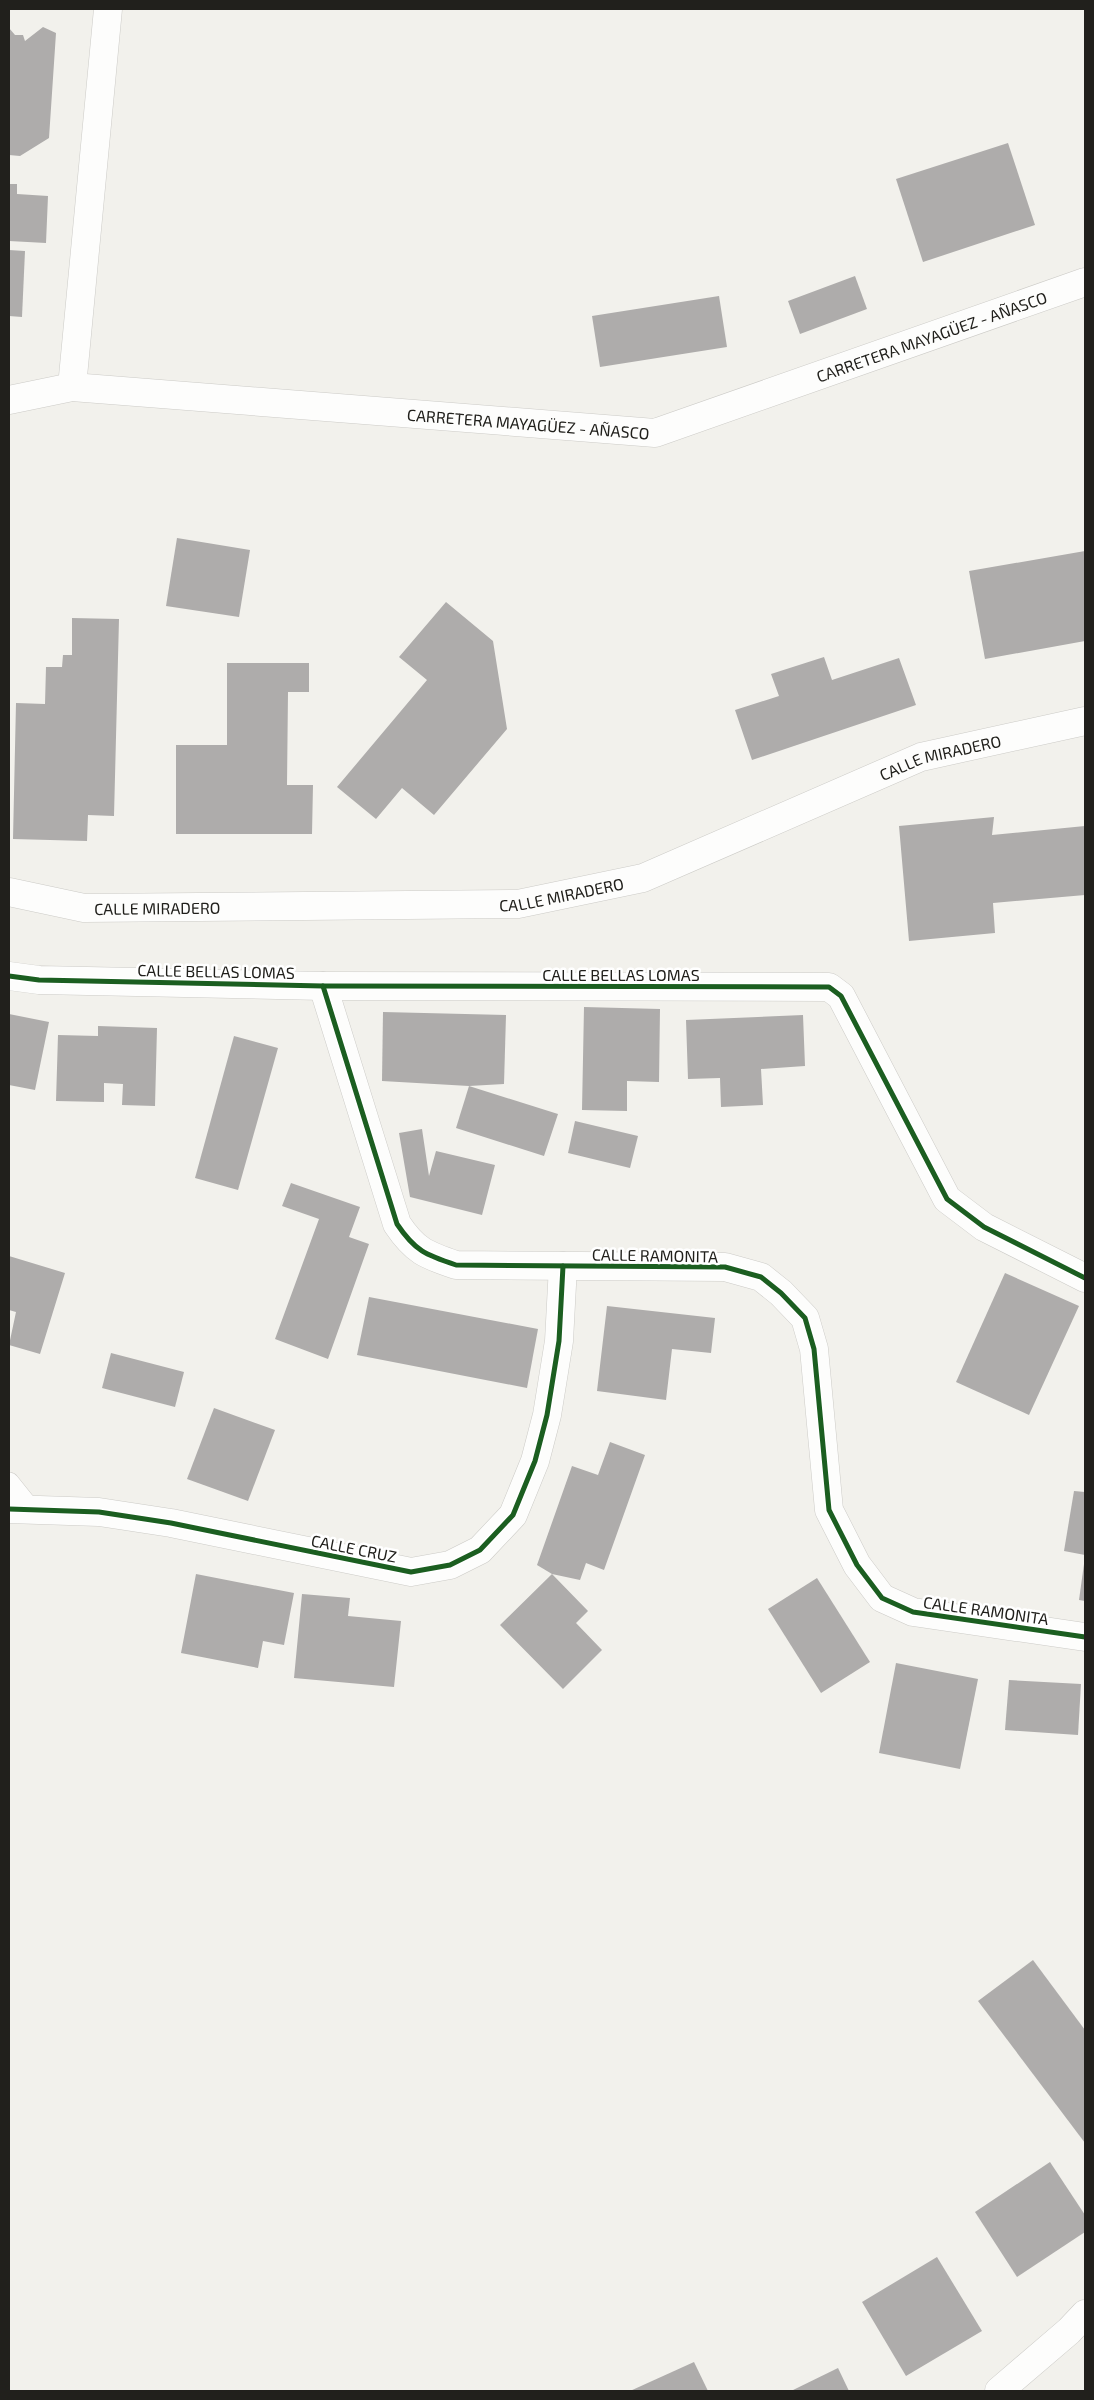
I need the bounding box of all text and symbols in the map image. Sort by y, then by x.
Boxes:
street label: CARRETERA MAYAGÜEZ - AÑASCO [814,287,1049,385]
street label: CARRETERA MAYAGÜEZ - AÑASCO [406,404,650,442]
street label: CALLE MIRADERO [876,730,1003,784]
street label: CALLE MIRADERO [499,873,625,914]
street label: CALLE MIRADERO [94,897,221,917]
street label: CALLE BELLAS LOMAS [137,960,295,982]
street label: CALLE BELLAS LOMAS [542,965,700,984]
street label: CALLE RAMONITA [592,1244,718,1266]
street label: CALLE CRUZ [310,1530,398,1566]
street label: CALLE RAMONITA [922,1592,1050,1628]

